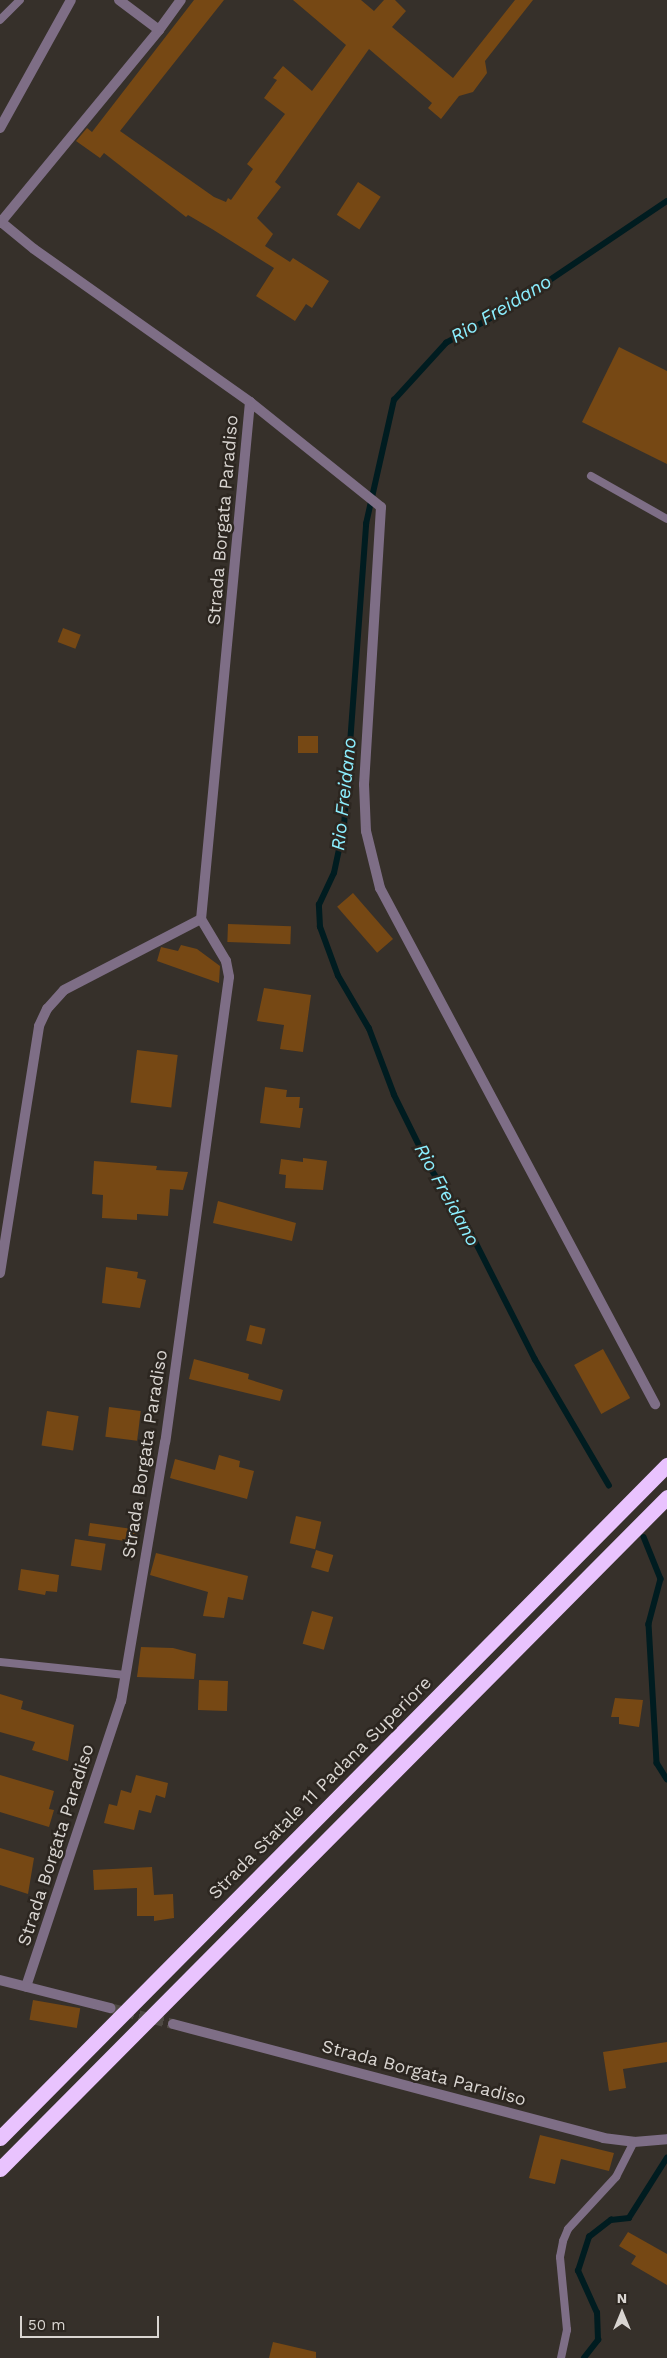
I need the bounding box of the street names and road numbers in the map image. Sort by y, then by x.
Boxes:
street label: Strada Borgata Paradiso [203,414,243,626]
street label: Strada Borgata Paradiso [118,1348,172,1560]
street label: Strada Statale 11 Padana Superiore [204,1672,436,1904]
street label: Strada Borgata Paradiso [13,1741,99,1949]
street label: Strada Borgata Paradiso [319,2035,529,2111]

